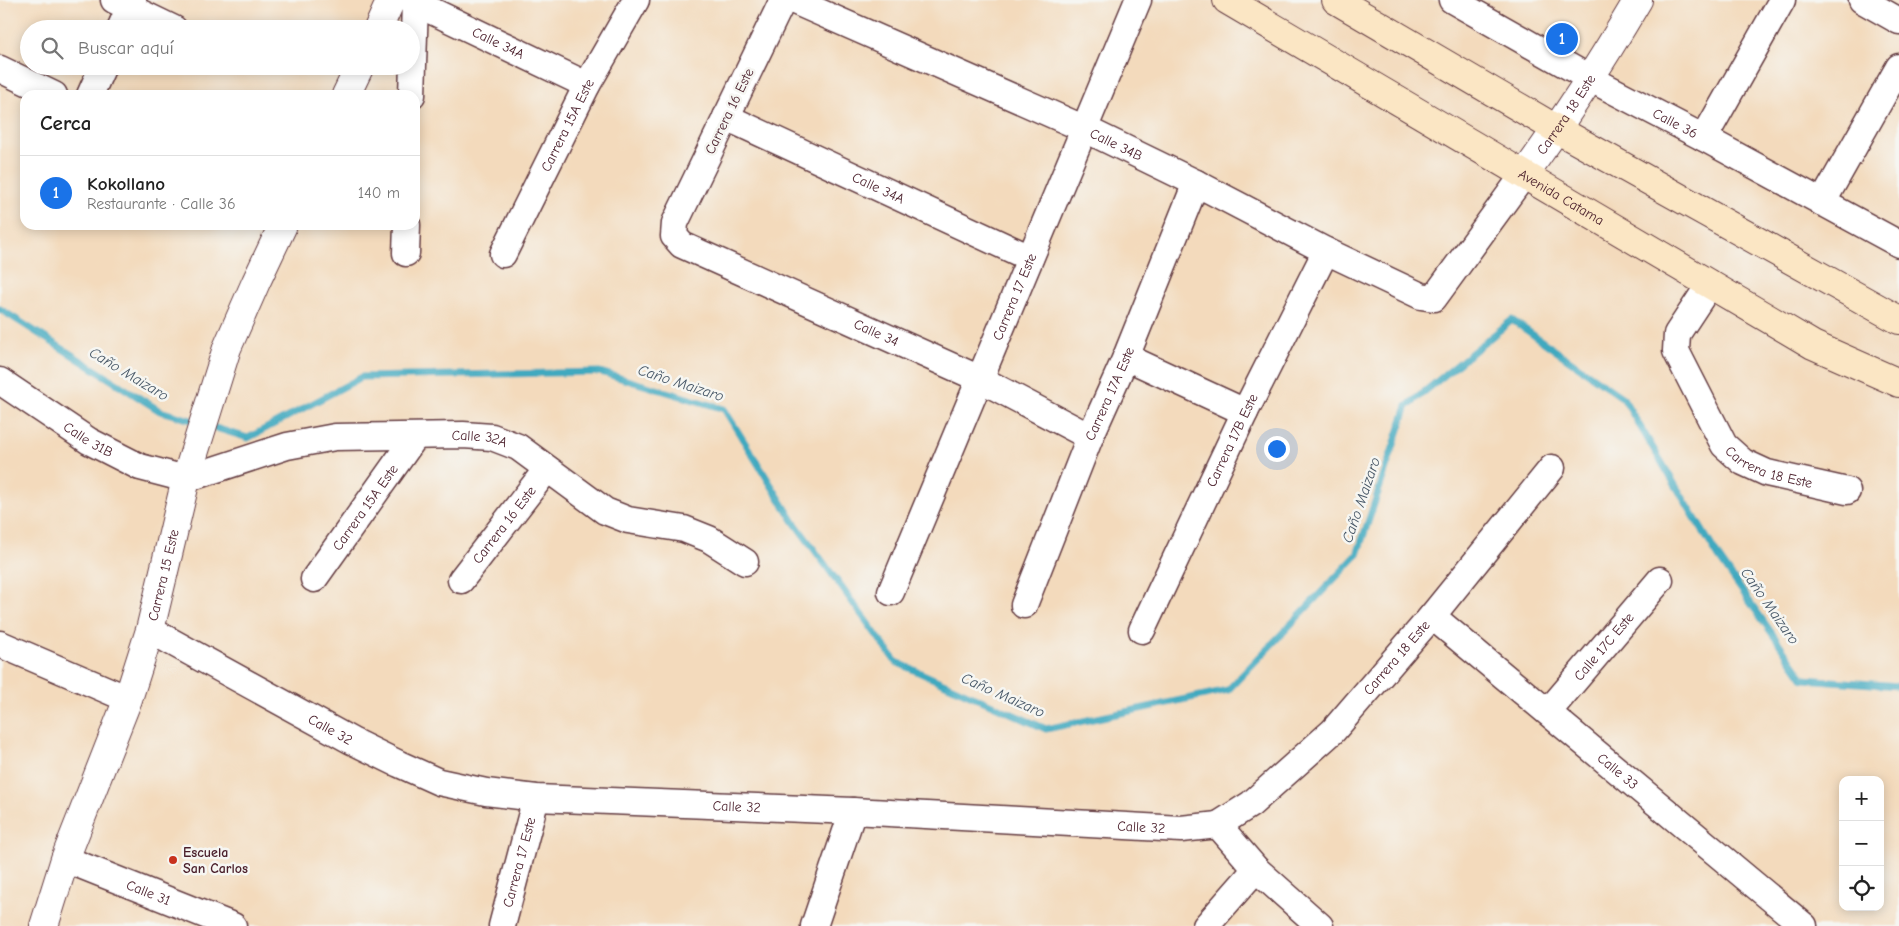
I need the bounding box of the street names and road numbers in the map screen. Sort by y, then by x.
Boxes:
street label: Calle 34A [469,23,527,63]
street label: Carrera 16 Este [701,65,758,157]
street label: Carrera 18 Este [1533,71,1599,158]
street label: Carrera 15A Este [537,76,598,175]
street label: Calle 36 [1650,105,1700,142]
street label: Calle 34B [1087,125,1145,165]
street label: Avenida Catama [1515,165,1607,229]
street label: Calle 34A [849,169,907,208]
street label: Carrera 17 Este [989,251,1040,343]
street label: Calle 34 [851,315,902,350]
street label: Carrera 17A Este [1082,345,1138,443]
street label: Carrera 17B Este [1203,391,1262,490]
street label: Calle 31B [60,418,116,461]
street label: Calle 32A [452,427,510,451]
street label: Carrera 18 Este [1722,442,1814,492]
street label: Carrera 15A Este [329,461,402,554]
street label: Carrera 16 Este [469,483,540,567]
street label: Carrera 15 Este [144,528,183,623]
street label: Calle 17C Este [1570,609,1638,684]
street label: Carrera 18 Este [1360,617,1434,699]
street label: Calle 32 [305,711,355,749]
street label: Calle 33 [1594,749,1641,793]
street label: Calle 32 [712,797,761,816]
street label: Carrera 17 Este [499,815,540,909]
street label: Calle 32 [1117,818,1166,837]
street label: Calle 31 [124,876,173,909]

